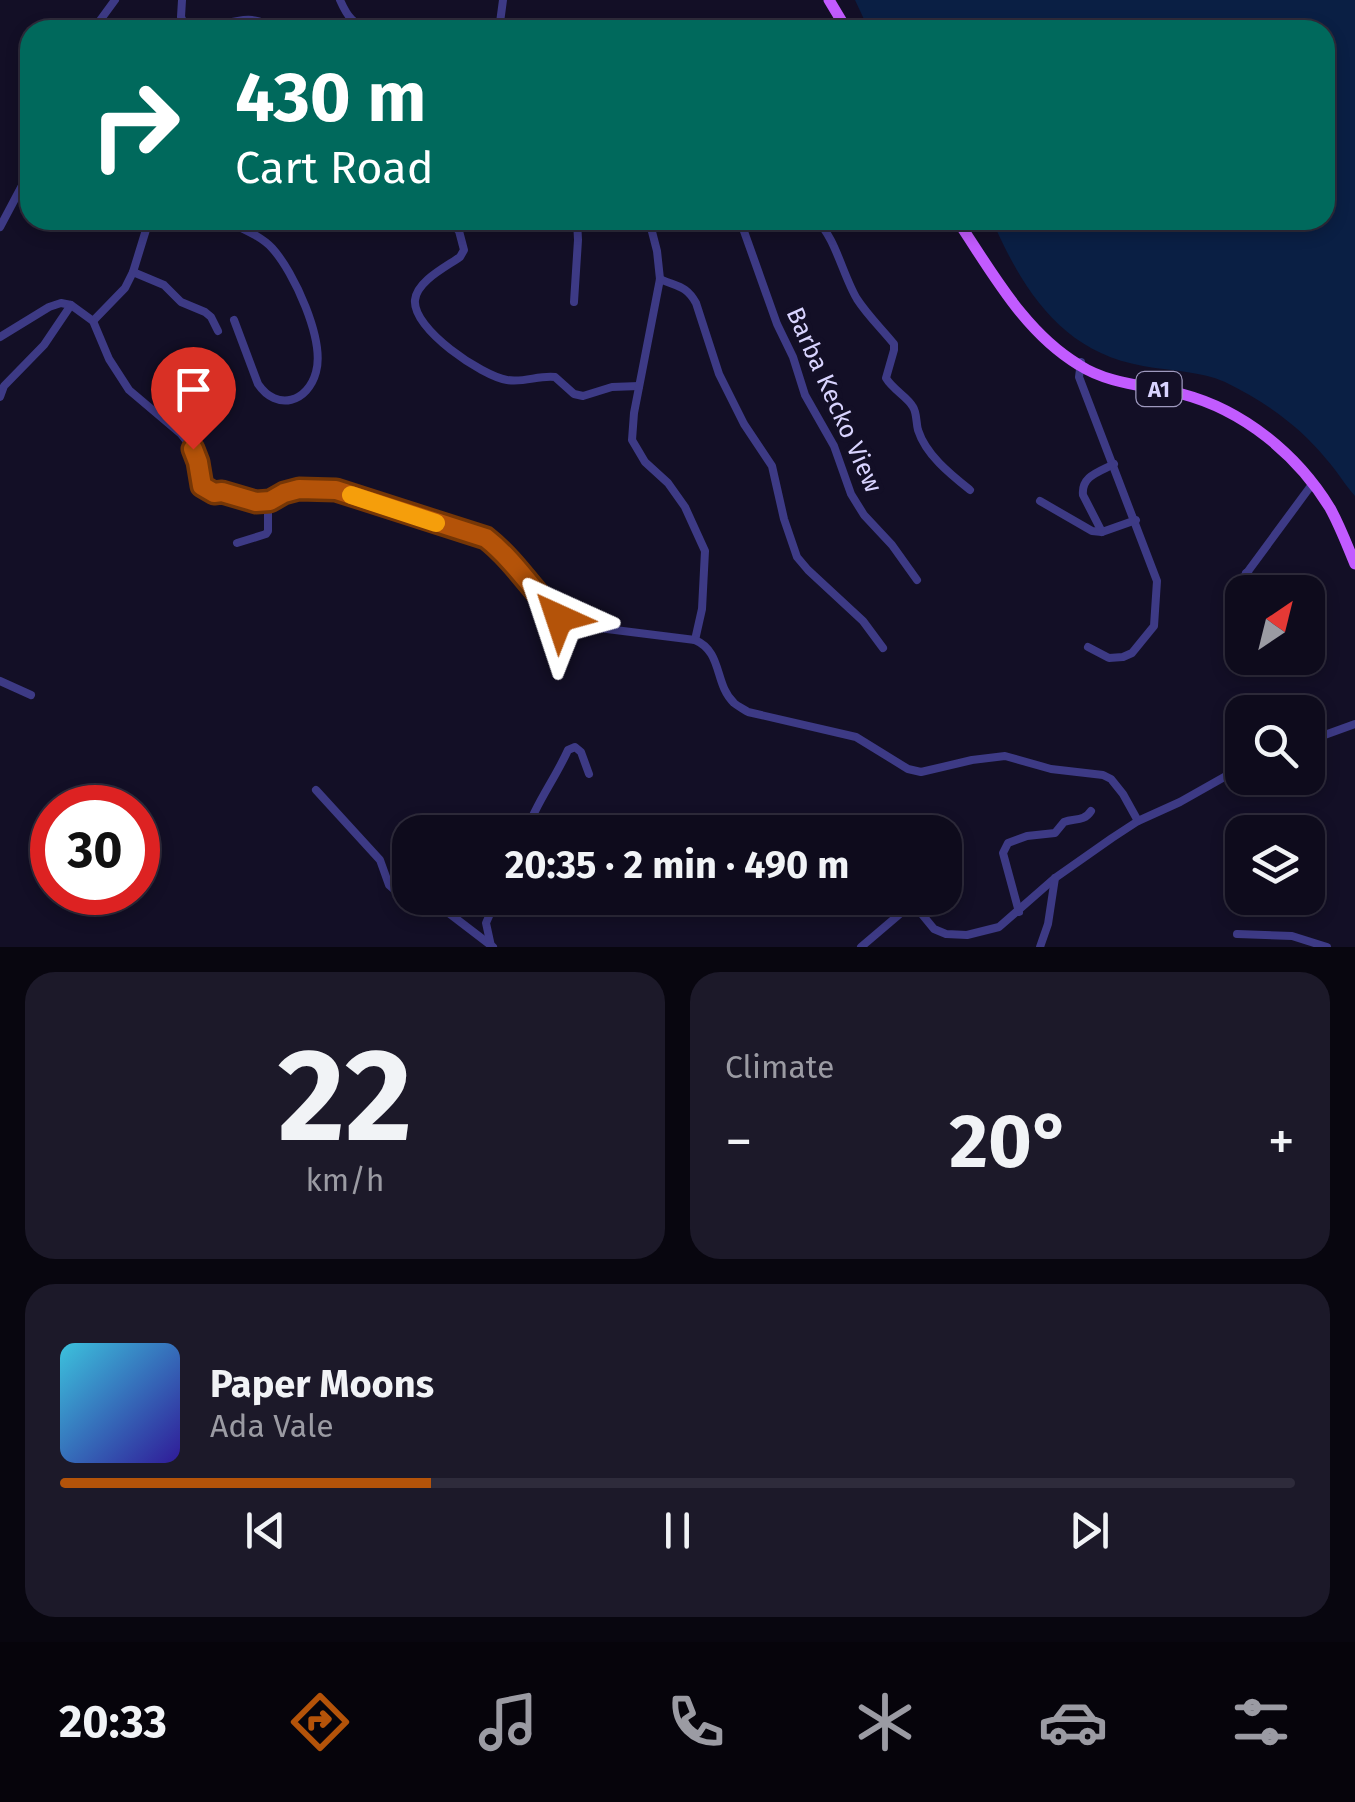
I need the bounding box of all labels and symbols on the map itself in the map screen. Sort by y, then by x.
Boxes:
street label: Barba Kecko View [780,303,888,497]
pin [151,347,236,450]
road number: A1 [1136,372,1182,406]
position arrow [507,566,611,670]
north arrow [1225,575,1325,675]
speed limit sign: 30 [30,785,160,915]

